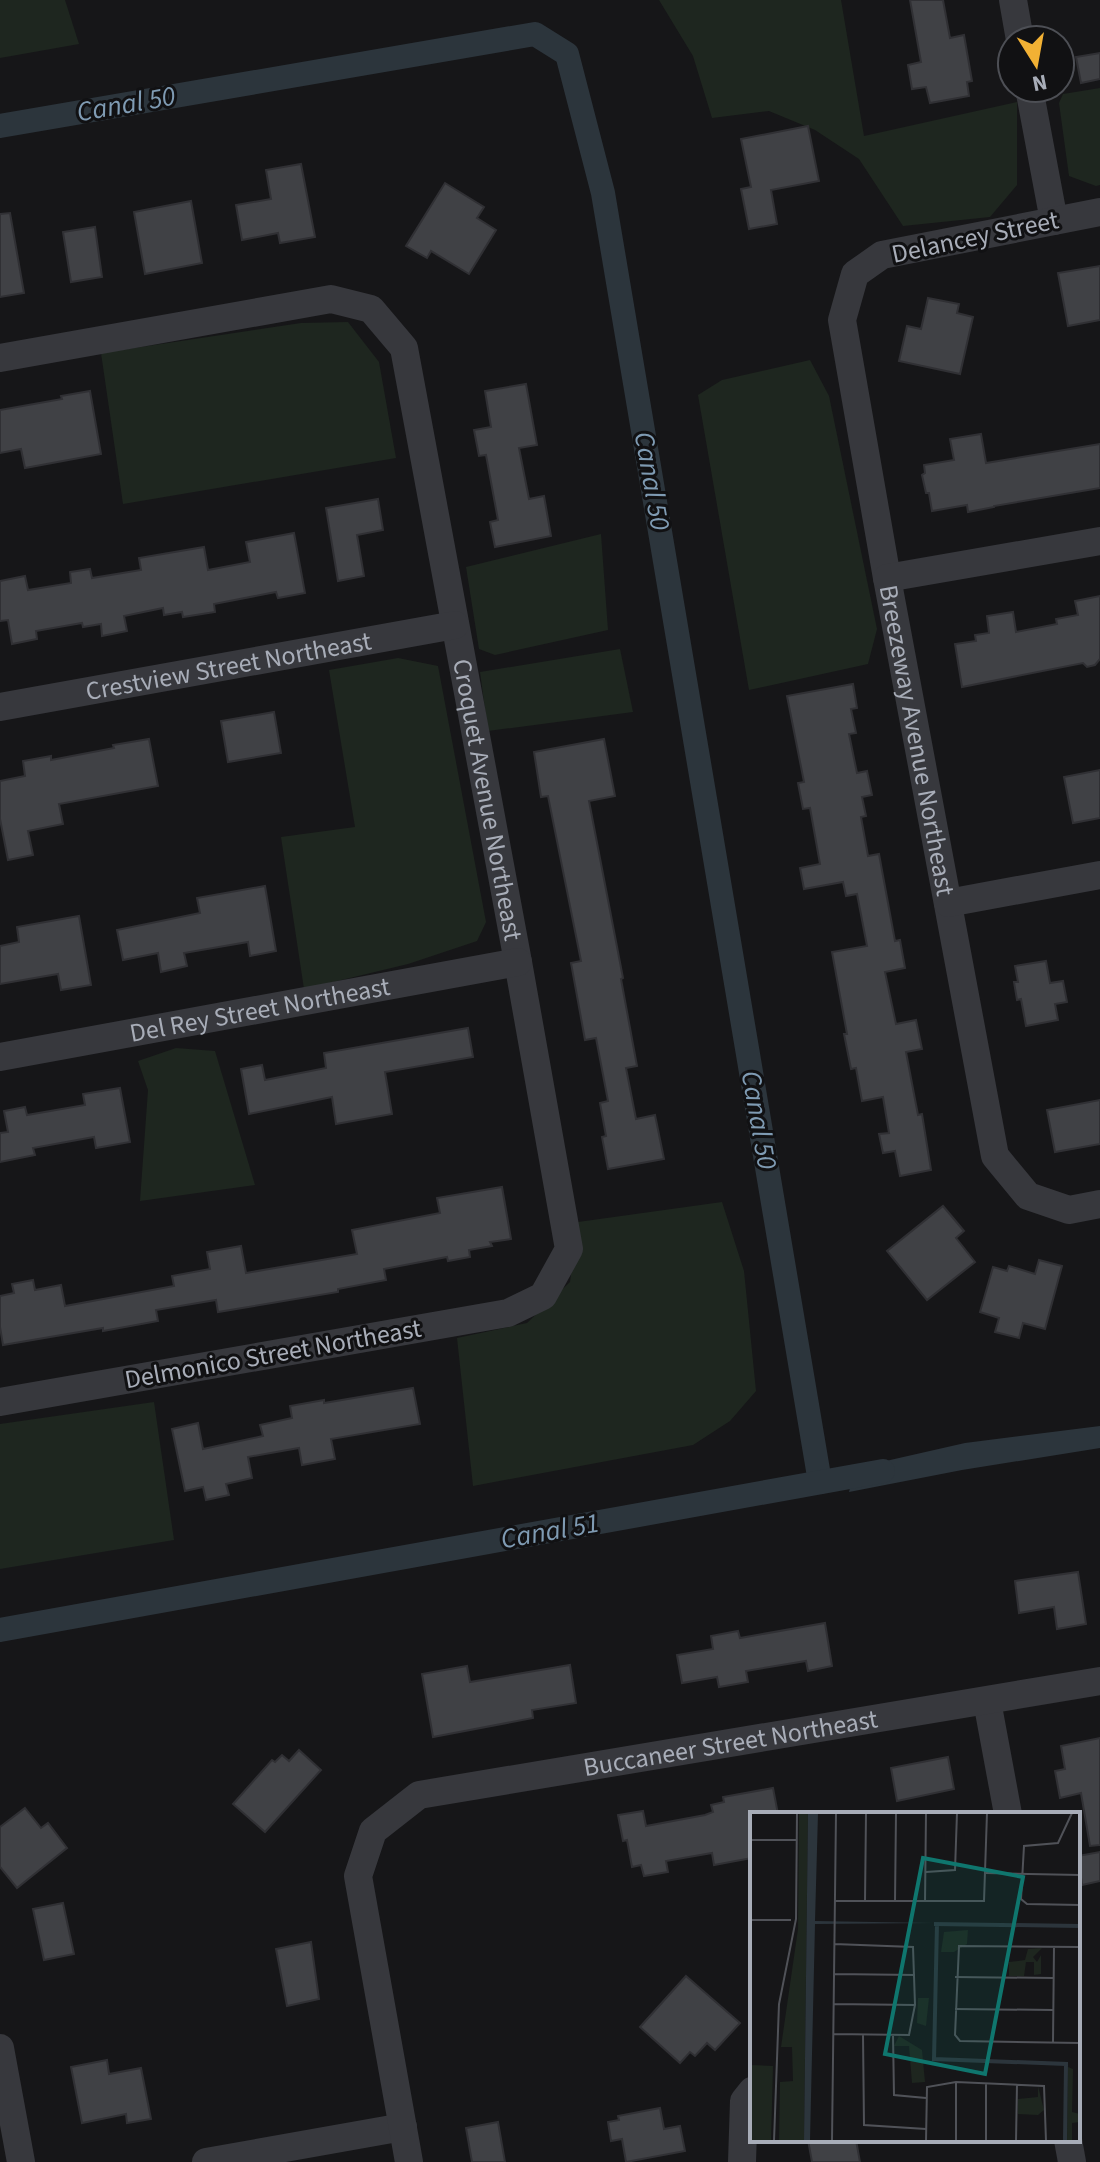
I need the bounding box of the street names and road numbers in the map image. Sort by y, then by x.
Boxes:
street label: Delancey Street [888,201,1062,273]
street label: Breezeway Avenue Northeast [870,582,965,899]
street label: Crestview Street Northeast [83,622,374,710]
street label: Croquet Avenue Northeast [444,656,532,944]
street label: Del Rey Street Northeast [127,967,393,1051]
street label: Delmonico Street Northeast [122,1310,424,1398]
street label: Buccaneer Street Northeast [580,1700,880,1786]

